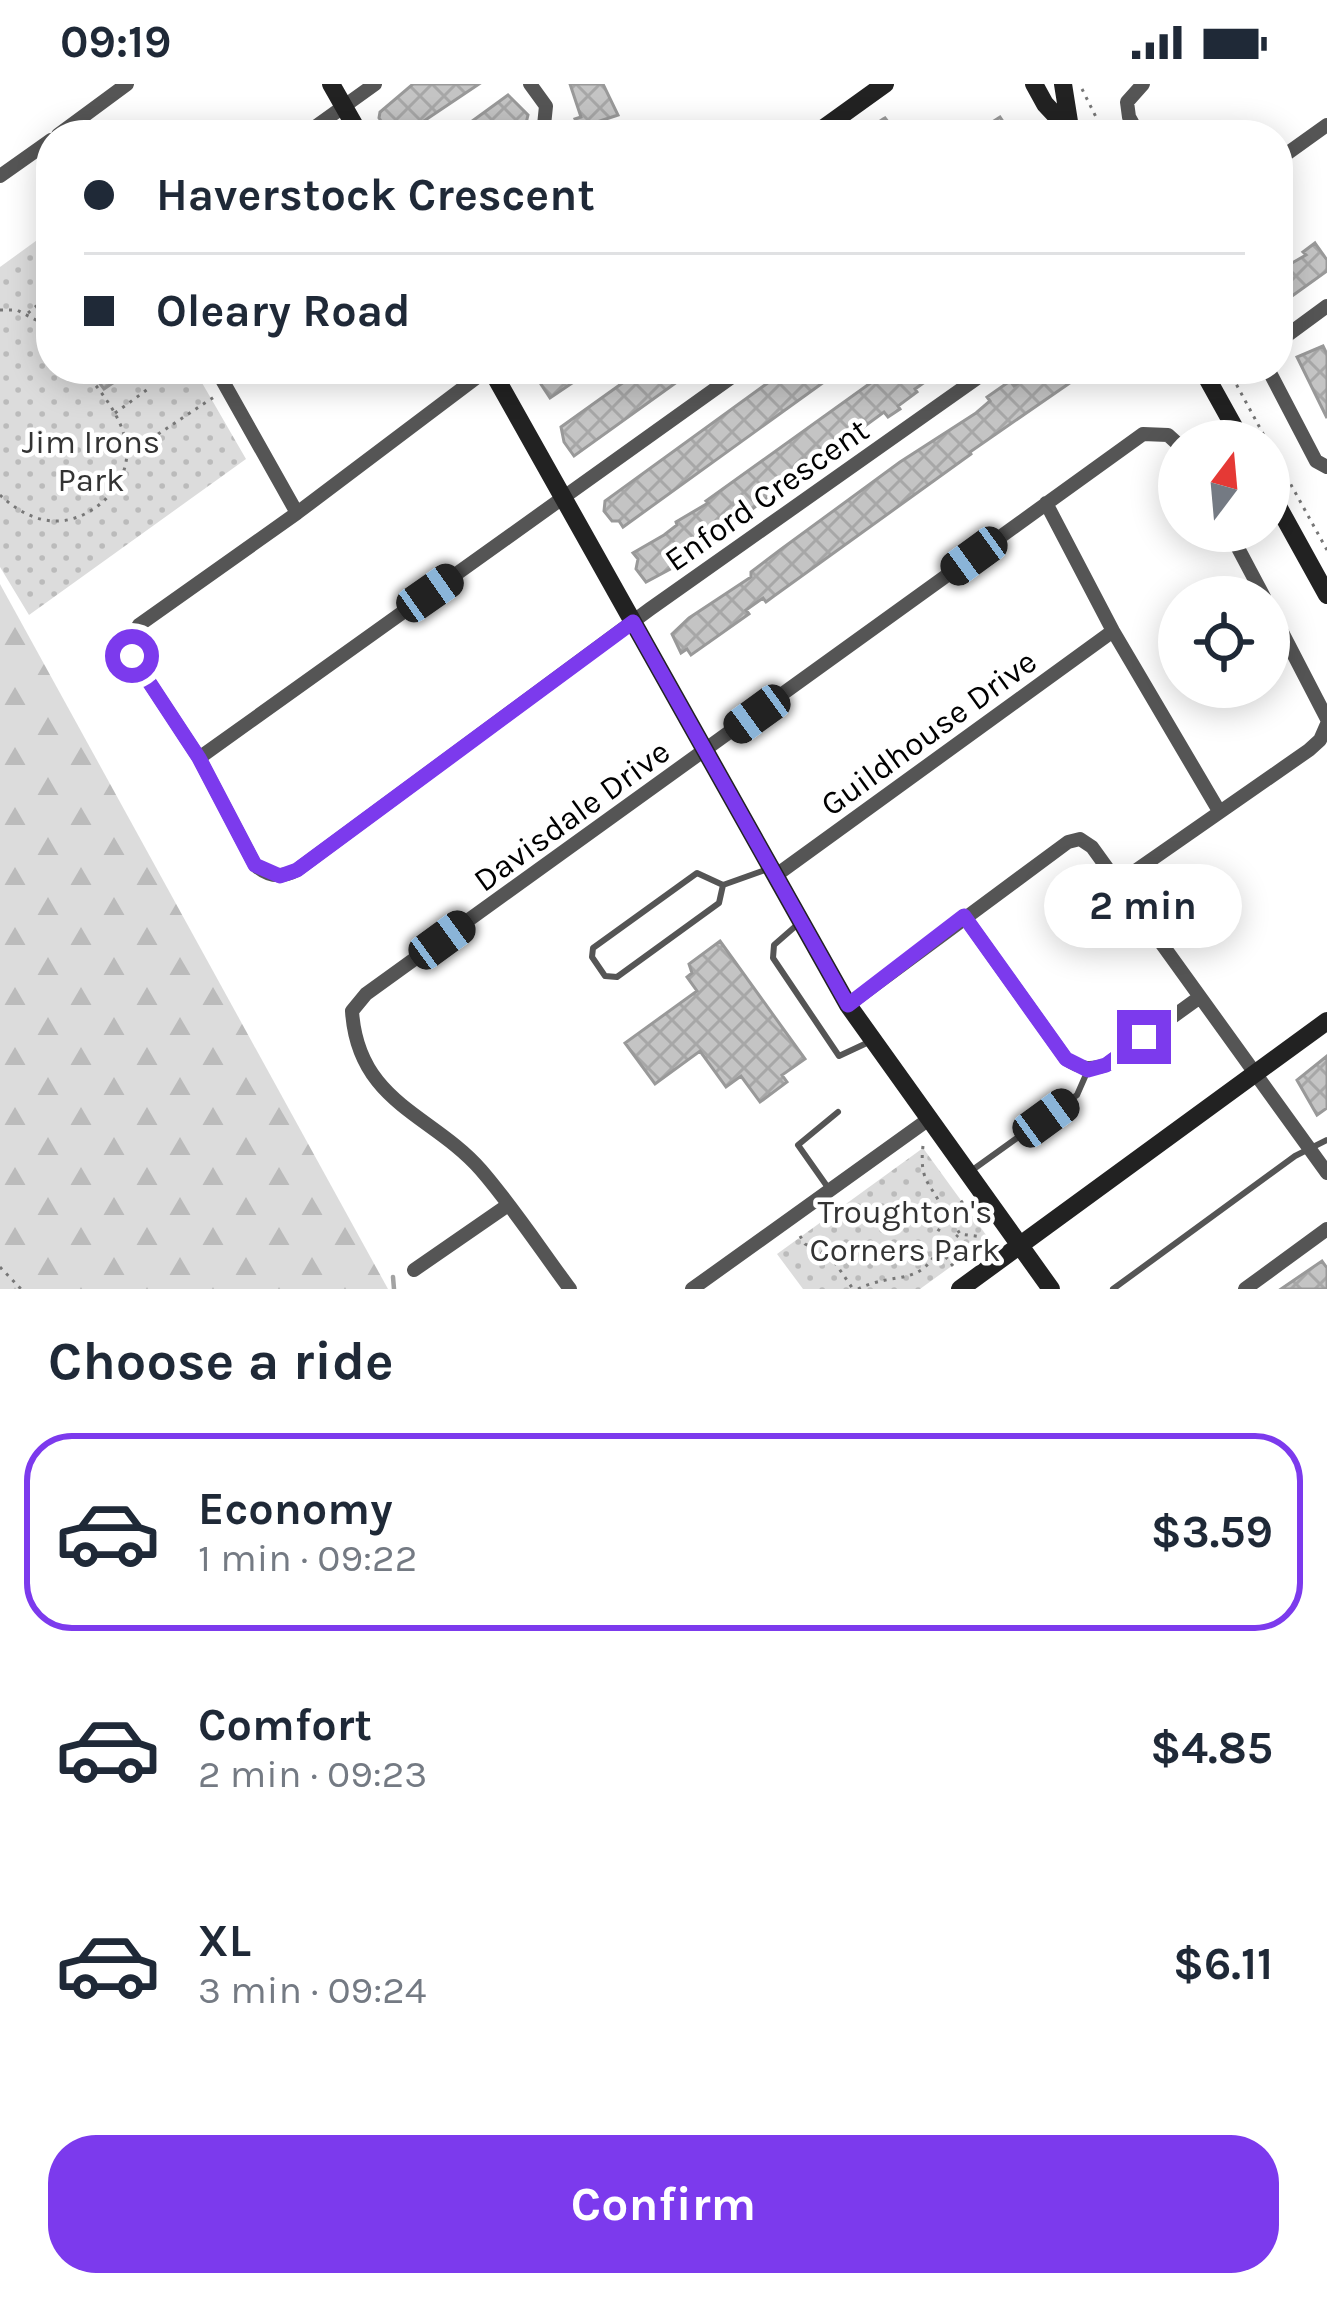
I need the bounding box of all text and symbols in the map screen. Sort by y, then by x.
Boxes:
text: 09:19 [60,16,172,68]
text: Haverstock Crescent [156,169,595,221]
text: Oleary Road [156,285,411,337]
street label: Enford Crescent [657,410,876,579]
north arrow [1158,420,1290,552]
map controls [1158,420,1290,708]
park label: Jim Irons Park [22,423,160,499]
car [934,520,1014,592]
car [390,558,470,628]
button: locate [1158,576,1290,708]
route start [105,629,159,683]
street label: Guildhouse Drive [813,642,1044,824]
car [717,678,797,750]
street label: Davisdale Drive [466,732,677,900]
callout: 2 min [1045,863,1243,947]
text: 2 min [1089,883,1197,929]
car [402,904,482,976]
route end [1117,1010,1171,1064]
car [1006,1082,1086,1154]
park label: Troughton's Corners Park [809,1193,1001,1269]
text: Choose a ride [48,1329,394,1393]
icon: car [54,1478,162,1586]
text: Economy [198,1483,393,1535]
text: $3.59 [1151,1506,1273,1558]
text: 1 min · 09:22 [198,1535,417,1581]
icon: car [54,1694,162,1802]
text: Comfort [198,1699,372,1751]
text: $4.85 [1150,1722,1273,1774]
text: 2 min · 09:23 [198,1751,427,1797]
icon: car [54,1910,162,2018]
text: XL [198,1915,251,1967]
text: $6.11 [1173,1938,1273,1990]
text: 3 min · 09:24 [198,1967,427,2013]
button: Confirm [48,2135,1279,2273]

